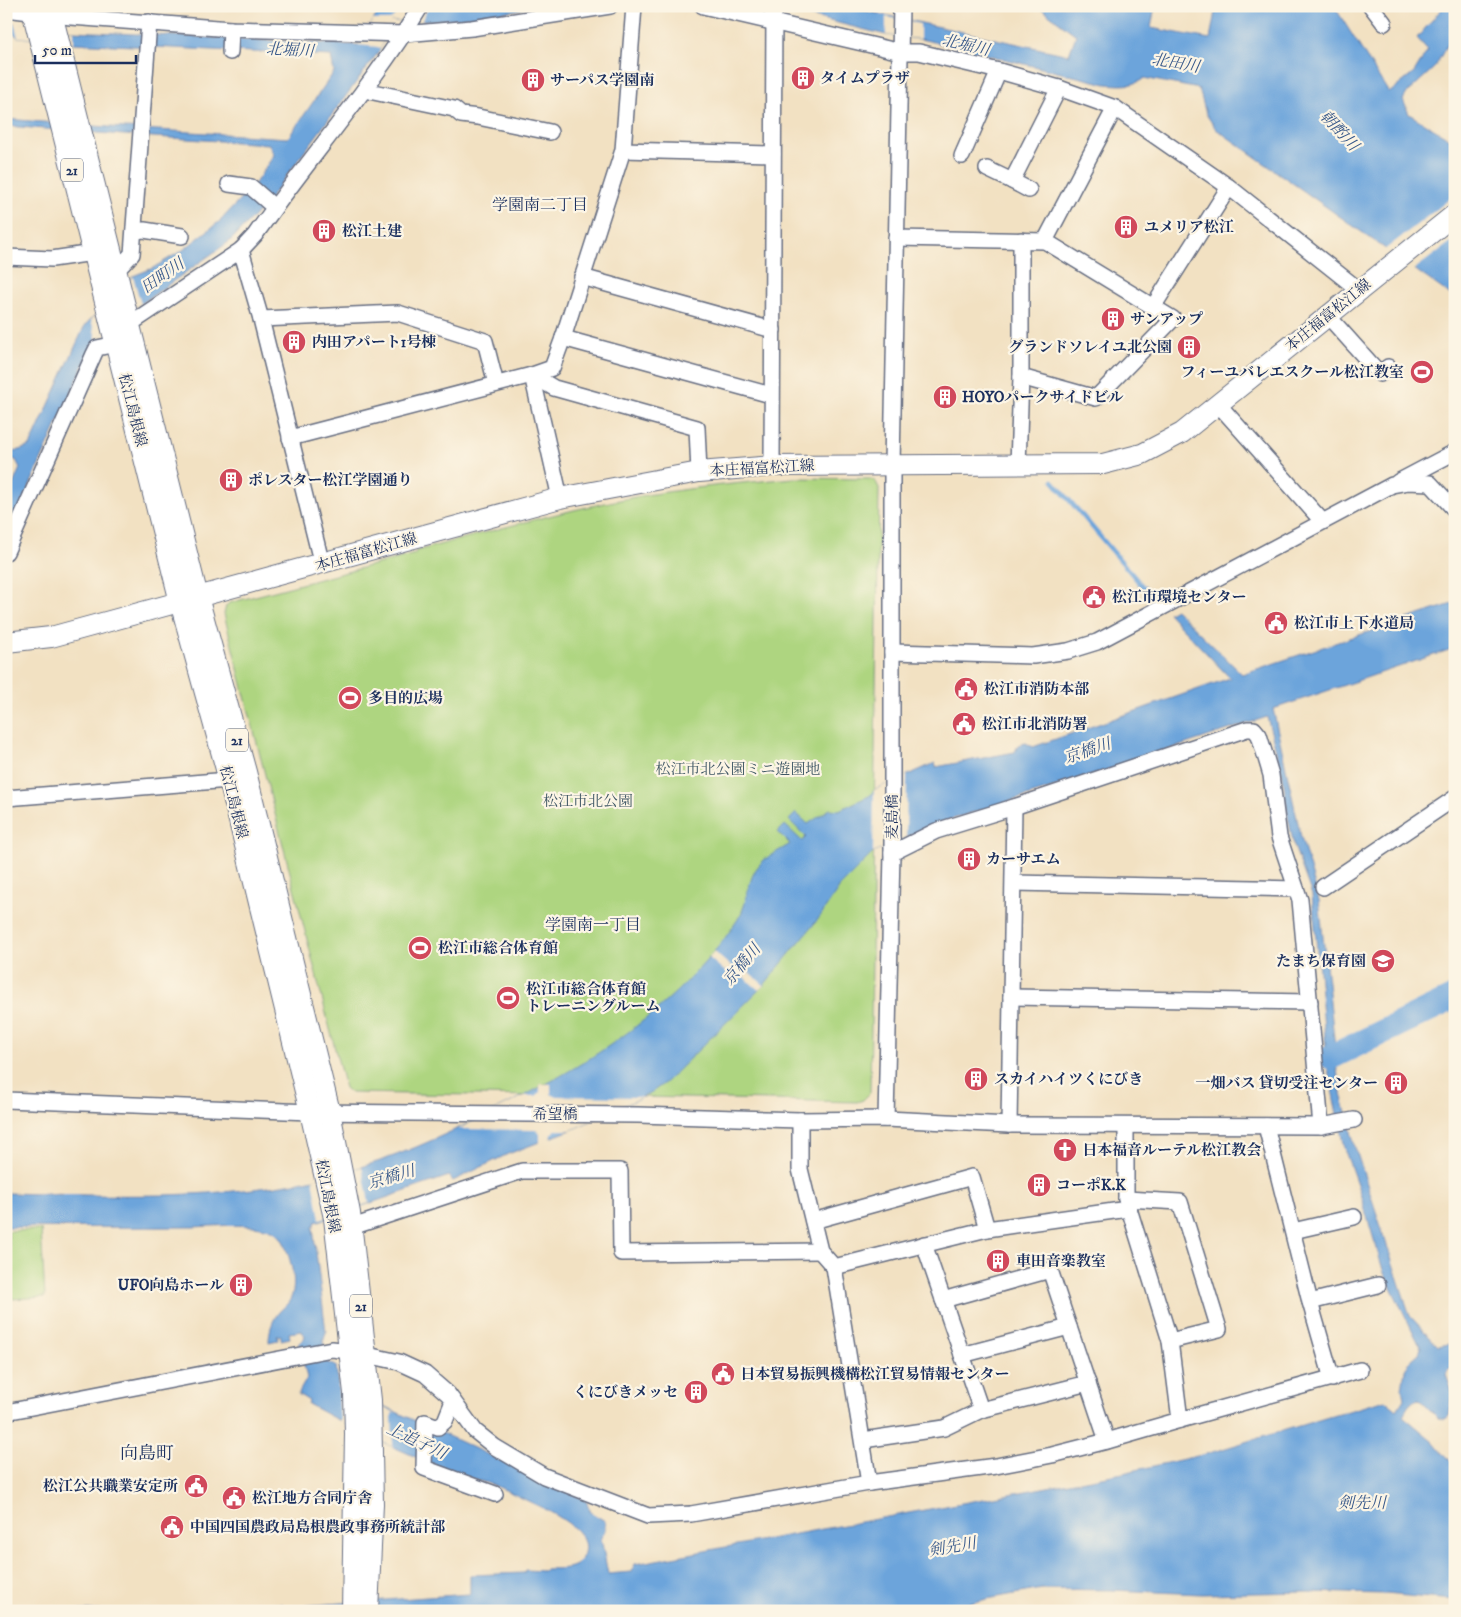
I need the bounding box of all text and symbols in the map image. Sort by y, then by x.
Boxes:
water label: 北堀川 [940,30,993,61]
scale bar [35,32,136,64]
water label: 北堀川 [265,39,316,61]
text: 50 m [42,41,72,60]
water label: 北田川 [1150,49,1203,77]
building icon: タイムプラザ [790,65,816,91]
building icon: サーパス学園南 [520,67,546,93]
place label: タイムプラザ [820,69,910,88]
place label: サーパス学園南 [550,71,654,90]
water label: 朝酌川 [1316,106,1364,157]
road number: 21 [61,158,83,182]
district label: 学園南二丁目 [492,195,588,215]
building icon: ユメリア松江 [1113,214,1139,240]
building icon: 松江土建 [311,218,337,244]
place label: ユメリア松江 [1144,218,1234,237]
place label: 松江土建 [342,222,402,241]
water label: 田町川 [137,253,190,298]
street label: 本庄福富松江線 [1282,275,1375,356]
building icon: サンアップ [1100,306,1126,332]
place label: サンアップ [1130,310,1203,329]
building icon: 内田アパート1号棟 [281,329,307,355]
place label: 内田アパート1号棟 [312,333,436,352]
building icon: グランドソレイユ北公園 [1176,334,1202,360]
place label: グランドソレイユ北公園 [1008,338,1172,357]
sports icon: フィーユバレエスクール松江教室 [1409,359,1435,385]
place label: フィーユバレエスクール松江教室 [1180,363,1404,382]
street label: 松江島根線 [114,371,151,449]
building icon: HOYOパークサイドビル [932,384,958,410]
place label: HOYOパークサイドビル [962,388,1123,407]
street label: 本庄福富松江線 [709,456,815,481]
building icon: ポレスター松江学園通り [218,467,244,493]
place label: ポレスター松江学園通り [248,471,413,490]
street label: 本庄福富松江線 [313,529,419,576]
public building icon: 松江市環境センター [1081,584,1107,610]
place label: 松江市環境センター [1112,588,1246,607]
public building icon: 松江市上下水道局 [1263,610,1289,636]
place label: 松江市上下水道局 [1294,614,1414,633]
public building icon: 松江市消防本部 [953,676,979,702]
place label: 松江市消防本部 [984,680,1090,699]
sports icon: 多目的広場 [337,685,363,711]
place label: 多目的広場 [368,689,443,708]
public building icon: 松江市北消防署 [951,711,977,737]
place label: 松江市北消防署 [982,715,1087,734]
road number: 21 [226,728,248,752]
water label: 京橋川 [1061,733,1115,768]
park label: 松江市北公園ミニ遊園地 [655,760,821,779]
street label: 松江島根線 [215,763,252,841]
park label: 松江市北公園 [543,792,633,811]
street label: 麦島橋 [883,794,902,840]
building icon: カーサエム [956,846,982,872]
place label: カーサエム [986,850,1060,869]
district label: 学園南一丁目 [545,915,641,935]
sports icon: 松江市総合体育館 [407,935,433,961]
water label: 京橋川 [719,938,766,989]
place label: 松江市総合体育館 [438,939,558,958]
school or university icon: たまち保育園 [1370,948,1396,974]
place label: たまち保育園 [1276,952,1366,971]
place label: 松江市総合体育館 トレーニングルーム [526,980,660,1016]
sports icon: 松江市総合体育館 トレーニングルーム [495,985,521,1011]
building icon: スカイハイツくにびき [963,1066,989,1092]
place label: スカイハイツくにびき [994,1070,1143,1089]
building icon: 一畑バス 貸切受注センター [1383,1070,1409,1096]
place label: 一畑バス 貸切受注センター [1195,1074,1378,1093]
street label: 希望橋 [532,1105,578,1124]
church icon: 日本福音ルーテル松江教会 [1052,1137,1078,1163]
place label: 日本福音ルーテル松江教会 [1082,1141,1261,1160]
street label: 松江島根線 [311,1157,344,1235]
water label: 京橋川 [365,1160,419,1193]
building icon: コーポK.K [1026,1172,1052,1198]
place label: コーポK.K [1056,1176,1126,1195]
building icon: 車田音楽教室 [985,1248,1011,1274]
place label: 車田音楽教室 [1016,1252,1106,1271]
building icon: UFO向島ホール [228,1272,254,1298]
place label: UFO向島ホール [118,1276,224,1295]
road number: 21 [350,1294,372,1318]
public building icon: 日本貿易振興機構松江貿易情報センター [710,1361,736,1387]
place label: 日本貿易振興機構松江貿易情報センター [740,1365,1009,1384]
building icon: くにびきメッセ [683,1379,709,1405]
place label: くにびきメッセ [573,1383,678,1402]
water label: 上追子川 [383,1418,452,1464]
district label: 向島町 [120,1443,174,1465]
public building icon: 松江公共職業安定所 [183,1473,209,1499]
place label: 松江公共職業安定所 [43,1477,178,1496]
public building icon: 松江地方合同庁舎 [221,1485,247,1511]
place label: 松江地方合同庁舎 [252,1489,373,1508]
water label: 剣先川 [1338,1493,1388,1513]
public building icon: 中国四国農政局島根農政事務所統計部 [159,1514,185,1540]
place label: 中国四国農政局島根農政事務所統計部 [190,1518,446,1537]
water label: 剣先川 [927,1533,980,1561]

